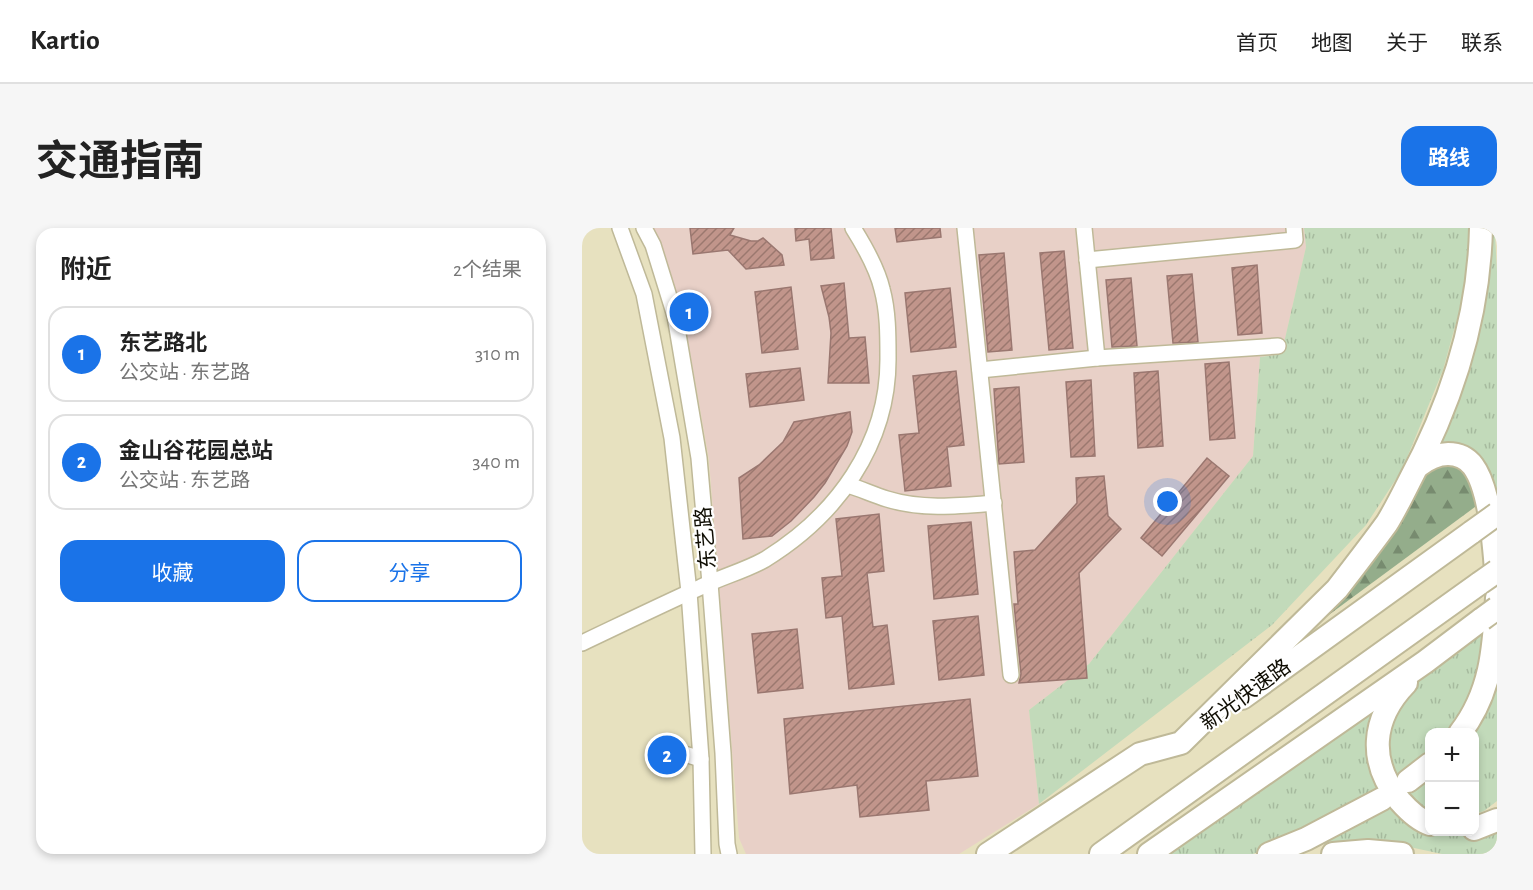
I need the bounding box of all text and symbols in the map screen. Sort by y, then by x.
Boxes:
text: Kartio [30,27,100,55]
text: 首页 [1236,33,1278,54]
text: 地图 [1311,33,1353,54]
text: 关于 [1386,33,1428,54]
text: 联系 [1461,33,1503,54]
button: 路线 [1401,126,1497,186]
text: 交通指南 [36,141,204,183]
text: 附近 [60,257,112,283]
text: 2个结果 [453,260,522,280]
pin: 1 [670,290,708,334]
text: 东艺路北 [119,332,207,354]
text: 1 [78,344,85,364]
text: 310 m [475,344,520,364]
text: 公交站 · 东艺路 [119,363,250,383]
text: 金山谷花园总站 [119,440,273,462]
text: 2 [77,452,86,472]
text: 340 m [472,452,520,472]
text: 公交站 · 东艺路 [119,471,250,491]
your location [1153,487,1182,516]
street label: 东艺路 [692,506,719,570]
button: 收藏 [60,540,285,602]
button: 分享 [297,540,522,602]
street label: 新光快速路 [1197,655,1295,734]
map controls [1425,728,1479,836]
button: + [1425,728,1479,782]
pin: 2 [648,732,686,778]
button: − [1425,782,1479,836]

